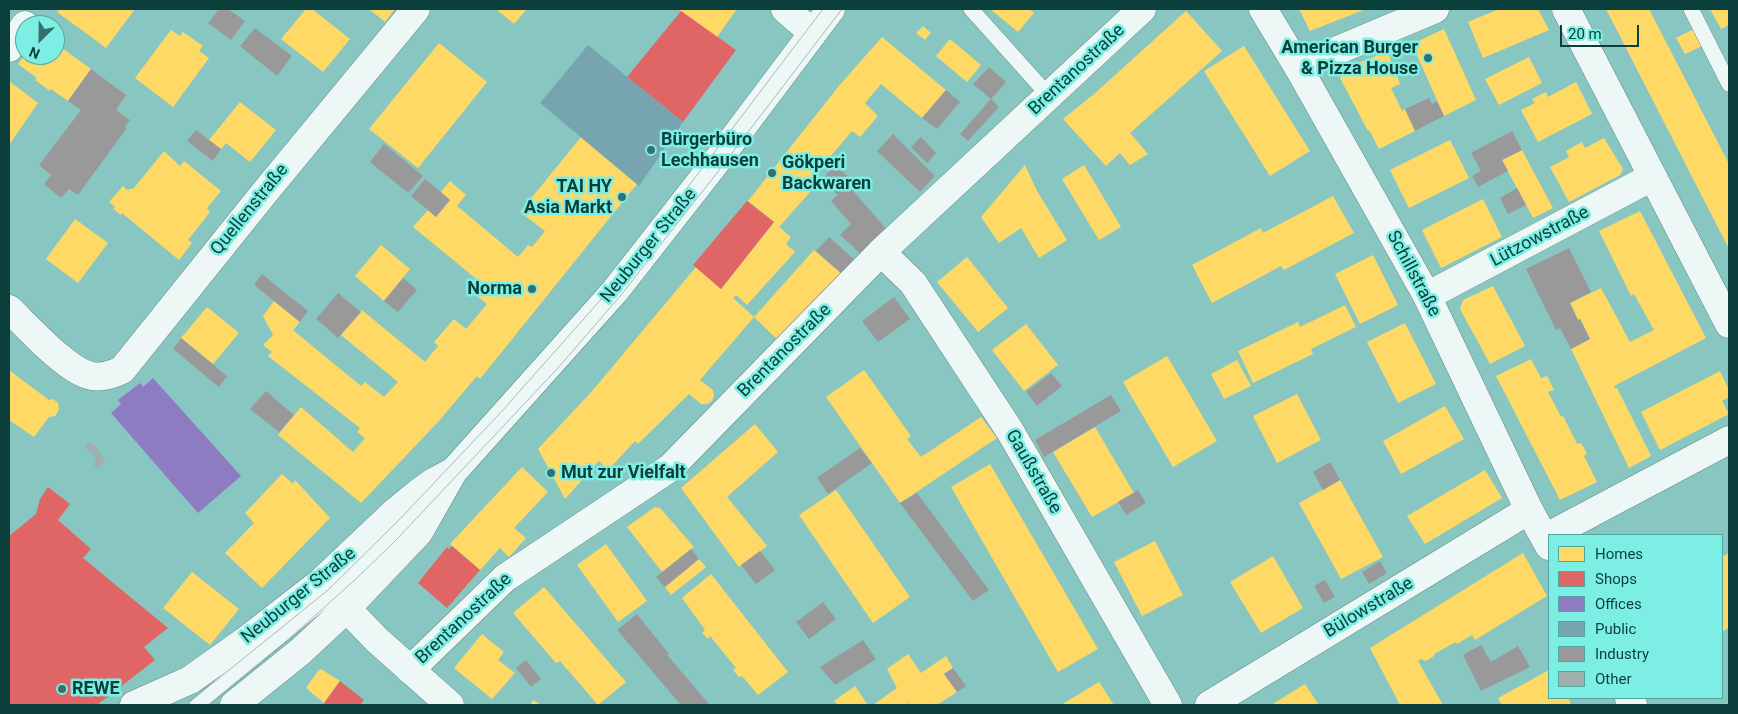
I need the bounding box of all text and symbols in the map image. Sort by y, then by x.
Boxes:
north arrow [15,15,65,65]
scale bar [1563,15,1642,47]
street label: Brentanostraße [1024,20,1130,120]
text: 20 m [1568,25,1602,43]
place label: American Burger & Pizza House [1281,37,1418,80]
text: N [27,44,42,62]
marker: American Burger & Pizza House [1422,52,1434,64]
place label: Bürgerbüro Lechhausen [661,129,759,172]
marker: Bürgerbüro Lechhausen [645,144,657,156]
place label: Gökperi Backwaren [782,152,871,194]
street label: Quellenstraße [207,160,293,260]
marker: Gökperi Backwaren [766,167,778,179]
place label: TAI HY Asia Markt [524,176,612,218]
street label: Neuburger Straße [596,184,702,308]
marker: TAI HY Asia Markt [616,191,628,203]
street label: Lützowstraße [1487,202,1593,272]
street label: Schillstraße [1381,227,1445,321]
place label: Norma [467,278,522,300]
marker: Norma [526,283,538,295]
street label: Brentanostraße [734,300,836,402]
street label: Gaußstraße [1000,426,1066,518]
place label: Mut zur Vielfalt [561,462,686,484]
marker: Mut zur Vielfalt [545,467,557,479]
legend [1548,534,1723,699]
street label: Neuburger Straße [237,543,361,649]
text: Homes [1595,545,1643,563]
street label: Brentanostraße [411,569,517,669]
text: Shops [1595,570,1637,588]
street label: Bülowstraße [1320,573,1418,643]
text: Offices [1595,595,1642,613]
text: Public [1595,620,1636,638]
text: Industry [1595,645,1649,663]
text: Other [1595,670,1632,688]
place label: REWE [72,678,120,700]
marker: REWE [56,683,68,695]

